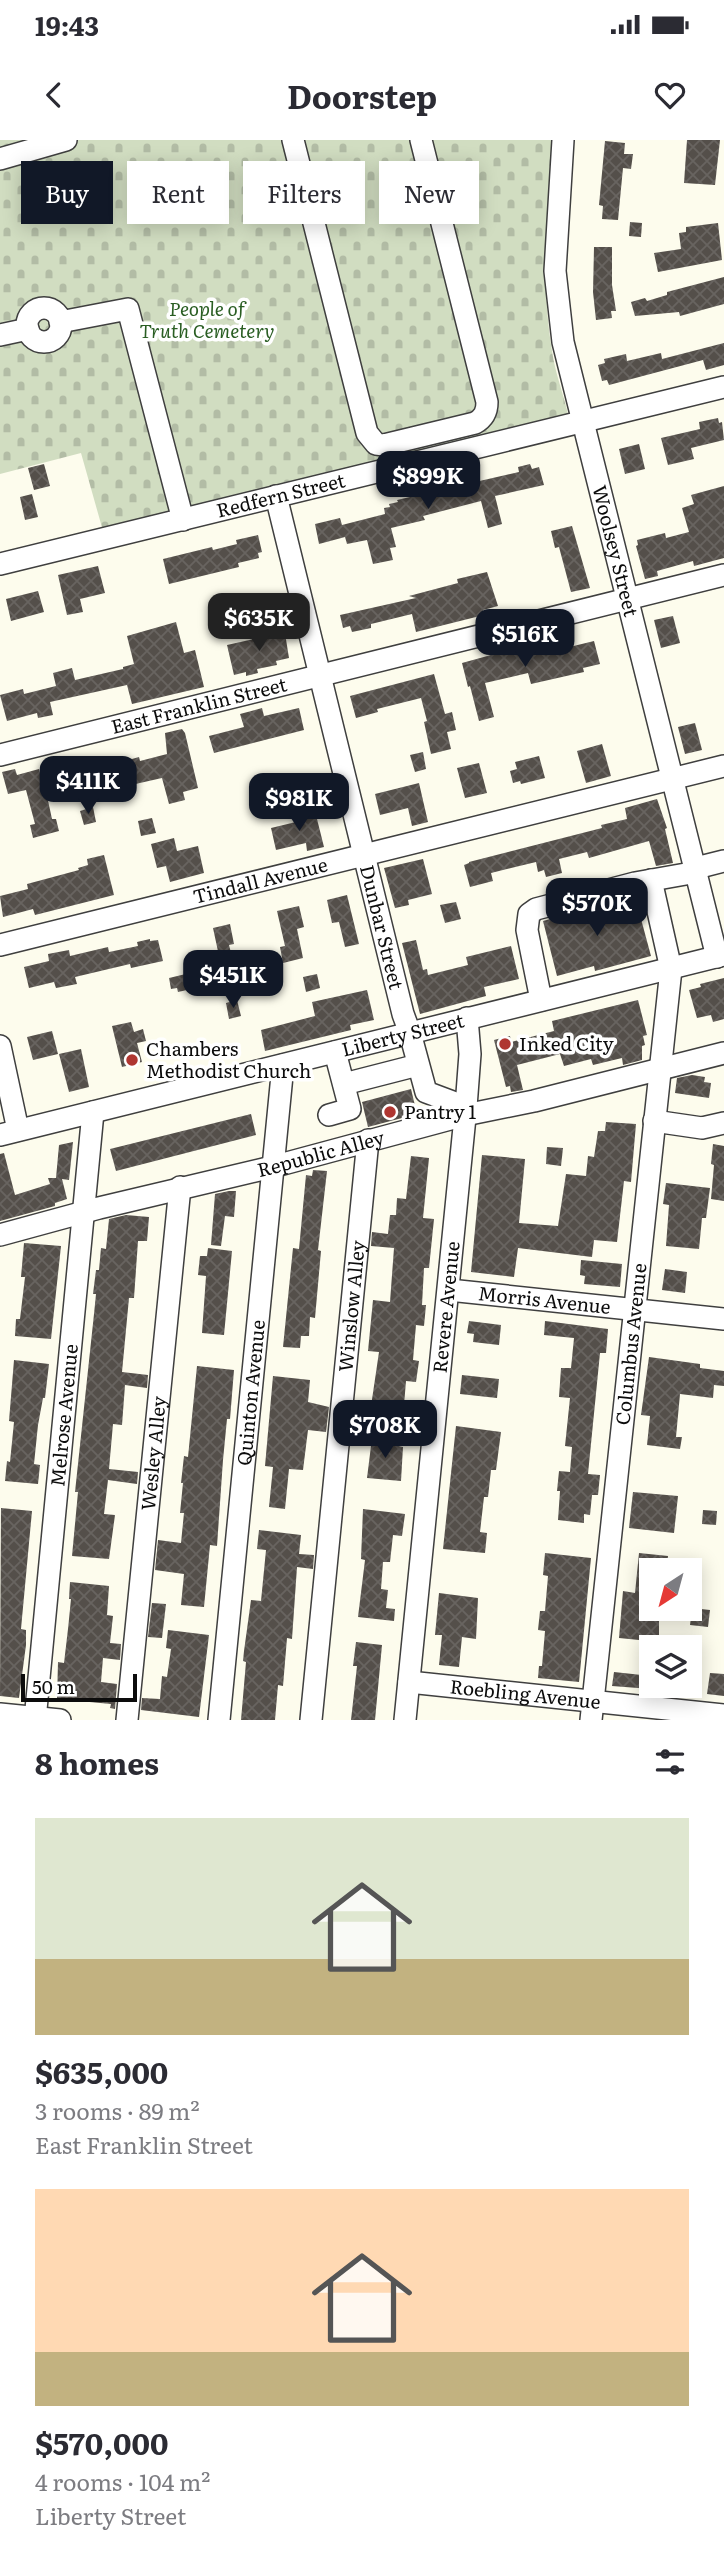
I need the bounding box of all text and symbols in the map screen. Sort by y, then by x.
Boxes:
text: 19:43 [35,5,99,44]
text: Doorstep [287,71,437,119]
icon: back [35,76,73,114]
icon: heart [651,76,689,114]
chip: Buy [21,161,113,224]
chip: Rent [127,161,229,224]
chip: Filters [243,161,365,224]
chip: New [379,161,479,224]
park label: People of Truth Cemetery [140,294,274,344]
pin: $899K [379,452,477,511]
text: $899K [392,457,464,491]
street label: Redfern Street [213,465,348,524]
street label: Woolsey Street [586,482,646,620]
pin: $635K [210,594,308,653]
text: $635K [224,599,294,633]
pin: $516K [476,610,574,669]
text: $516K [491,615,559,649]
street label: East Franklin Street [108,669,290,740]
pin: $411K [39,756,137,816]
text: $411K [56,762,120,796]
pin: $981K [250,774,348,833]
text: $981K [265,779,333,813]
street label: Tindall Avenue [190,850,330,910]
street label: Dunbar Street [354,862,412,993]
pin: $570K [548,878,646,938]
text: $570K [562,884,632,918]
pin: $451K [184,950,282,1010]
text: $451K [199,956,267,990]
street label: Liberty Street [338,1005,467,1063]
place label: Inked City [519,1029,614,1057]
place label: Chambers Methodist Church [146,1034,311,1084]
marker: Inked City [497,1036,513,1052]
marker: Chambers Methodist Church [124,1052,140,1068]
place label: Pantry 1 [404,1097,477,1125]
marker: Pantry 1 [382,1104,398,1120]
street label: Republic Alley [254,1122,387,1183]
street label: Winslow Alley [330,1239,371,1373]
street label: Revere Avenue [425,1240,466,1374]
street label: Columbus Avenue [608,1261,653,1426]
street label: Morris Avenue [477,1278,612,1320]
street label: Quinton Avenue [229,1318,271,1467]
street label: Melrose Avenue [42,1343,84,1488]
street label: Wesley Alley [133,1395,172,1512]
pin: $708K [336,1400,434,1460]
text: $708K [349,1406,421,1440]
north arrow [639,1558,702,1620]
map controls [639,1558,702,1698]
button: layers [639,1635,702,1698]
scale bar [21,1671,136,1703]
street label: Roebling Avenue [449,1671,602,1715]
text: 50 m [32,1672,75,1700]
text: 8 homes [35,1740,159,1784]
icon: filters [651,1743,689,1781]
icon: home [299,1864,425,1990]
text: $635,000 [35,2049,168,2093]
text: 3 rooms · 89 m² [35,2093,200,2127]
text: East Franklin Street [35,2127,253,2161]
icon: home [299,2235,425,2361]
text: $570,000 [35,2420,169,2464]
text: 4 rooms · 104 m² [35,2464,210,2498]
text: Liberty Street [35,2498,186,2532]

